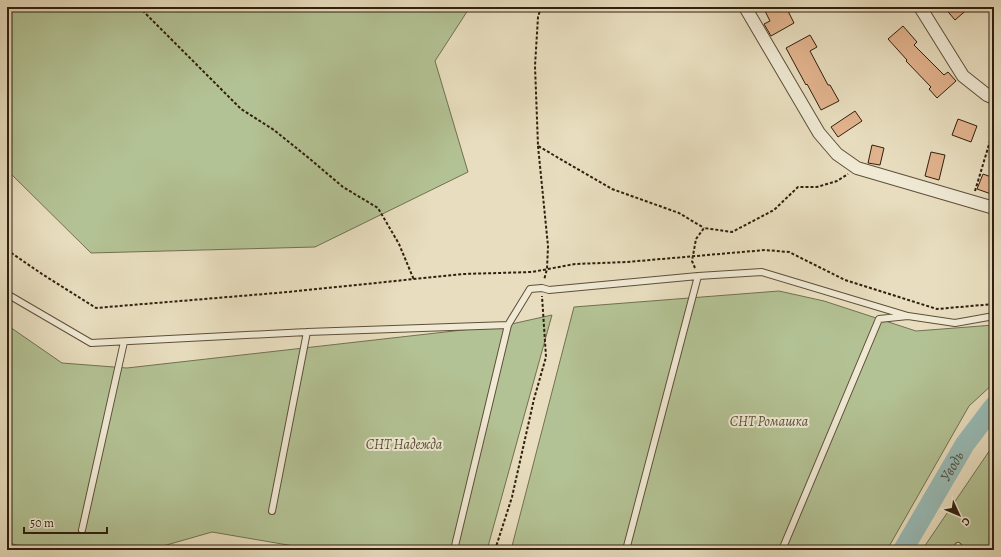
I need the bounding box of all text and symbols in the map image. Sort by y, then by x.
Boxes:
park label: СНТ Ромашка [730,412,809,431]
park label: СНТ Надежда [366,435,443,454]
water label: Уводь [935,448,969,485]
north arrow [939,495,979,535]
scale bar [24,509,107,535]
text: С [958,514,974,529]
text: 50 m [30,515,54,531]

